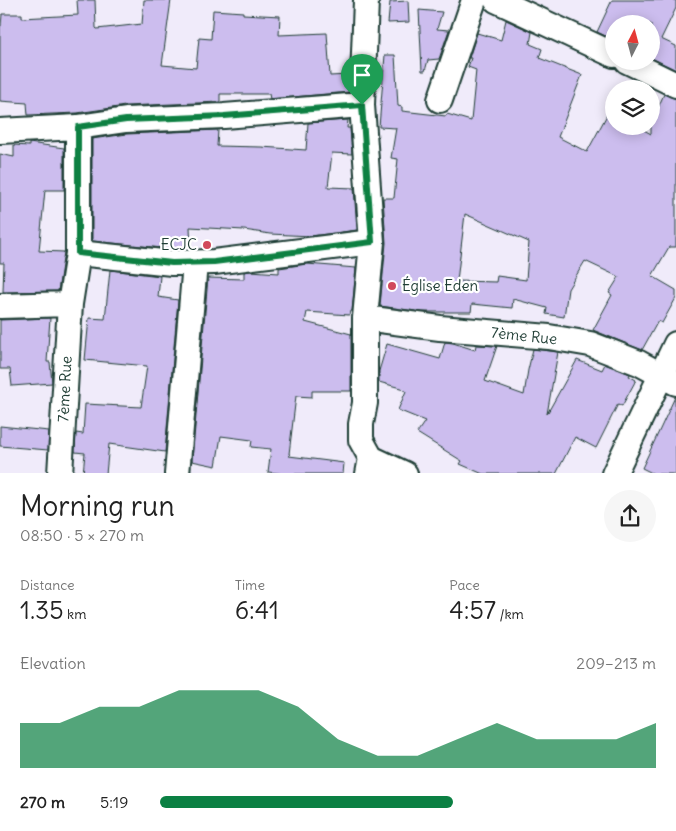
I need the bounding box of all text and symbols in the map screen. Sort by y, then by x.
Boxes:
north arrow [605,15,660,70]
map controls [605,15,660,135]
pin [341,54,383,105]
icon: arrive [348,61,376,89]
button: layers [605,80,660,135]
place label: ECJC [161,235,197,254]
marker: ECJC [201,239,213,251]
place label: Église Eden [402,276,479,295]
marker: Église Eden [386,280,398,292]
street label: 7ème Rue [490,323,558,348]
street label: 7ème Rue [53,355,76,423]
text: Morning run [20,488,175,524]
button: share [604,490,656,542]
text: 08:50 · 5 × 270 m [20,525,144,545]
text: Distance [20,576,75,594]
text: Time [235,576,265,594]
text: Pace [449,576,480,594]
text: 1.35 [20,594,64,626]
text: 6:41 [235,594,279,626]
text: 4:57 [449,594,496,626]
text: km [64,605,86,623]
text: /km [496,605,524,623]
text: Elevation [20,653,86,673]
text: 209–213 m [576,653,656,673]
text: 270 m [20,792,65,812]
text: 5:19 [100,792,128,812]

